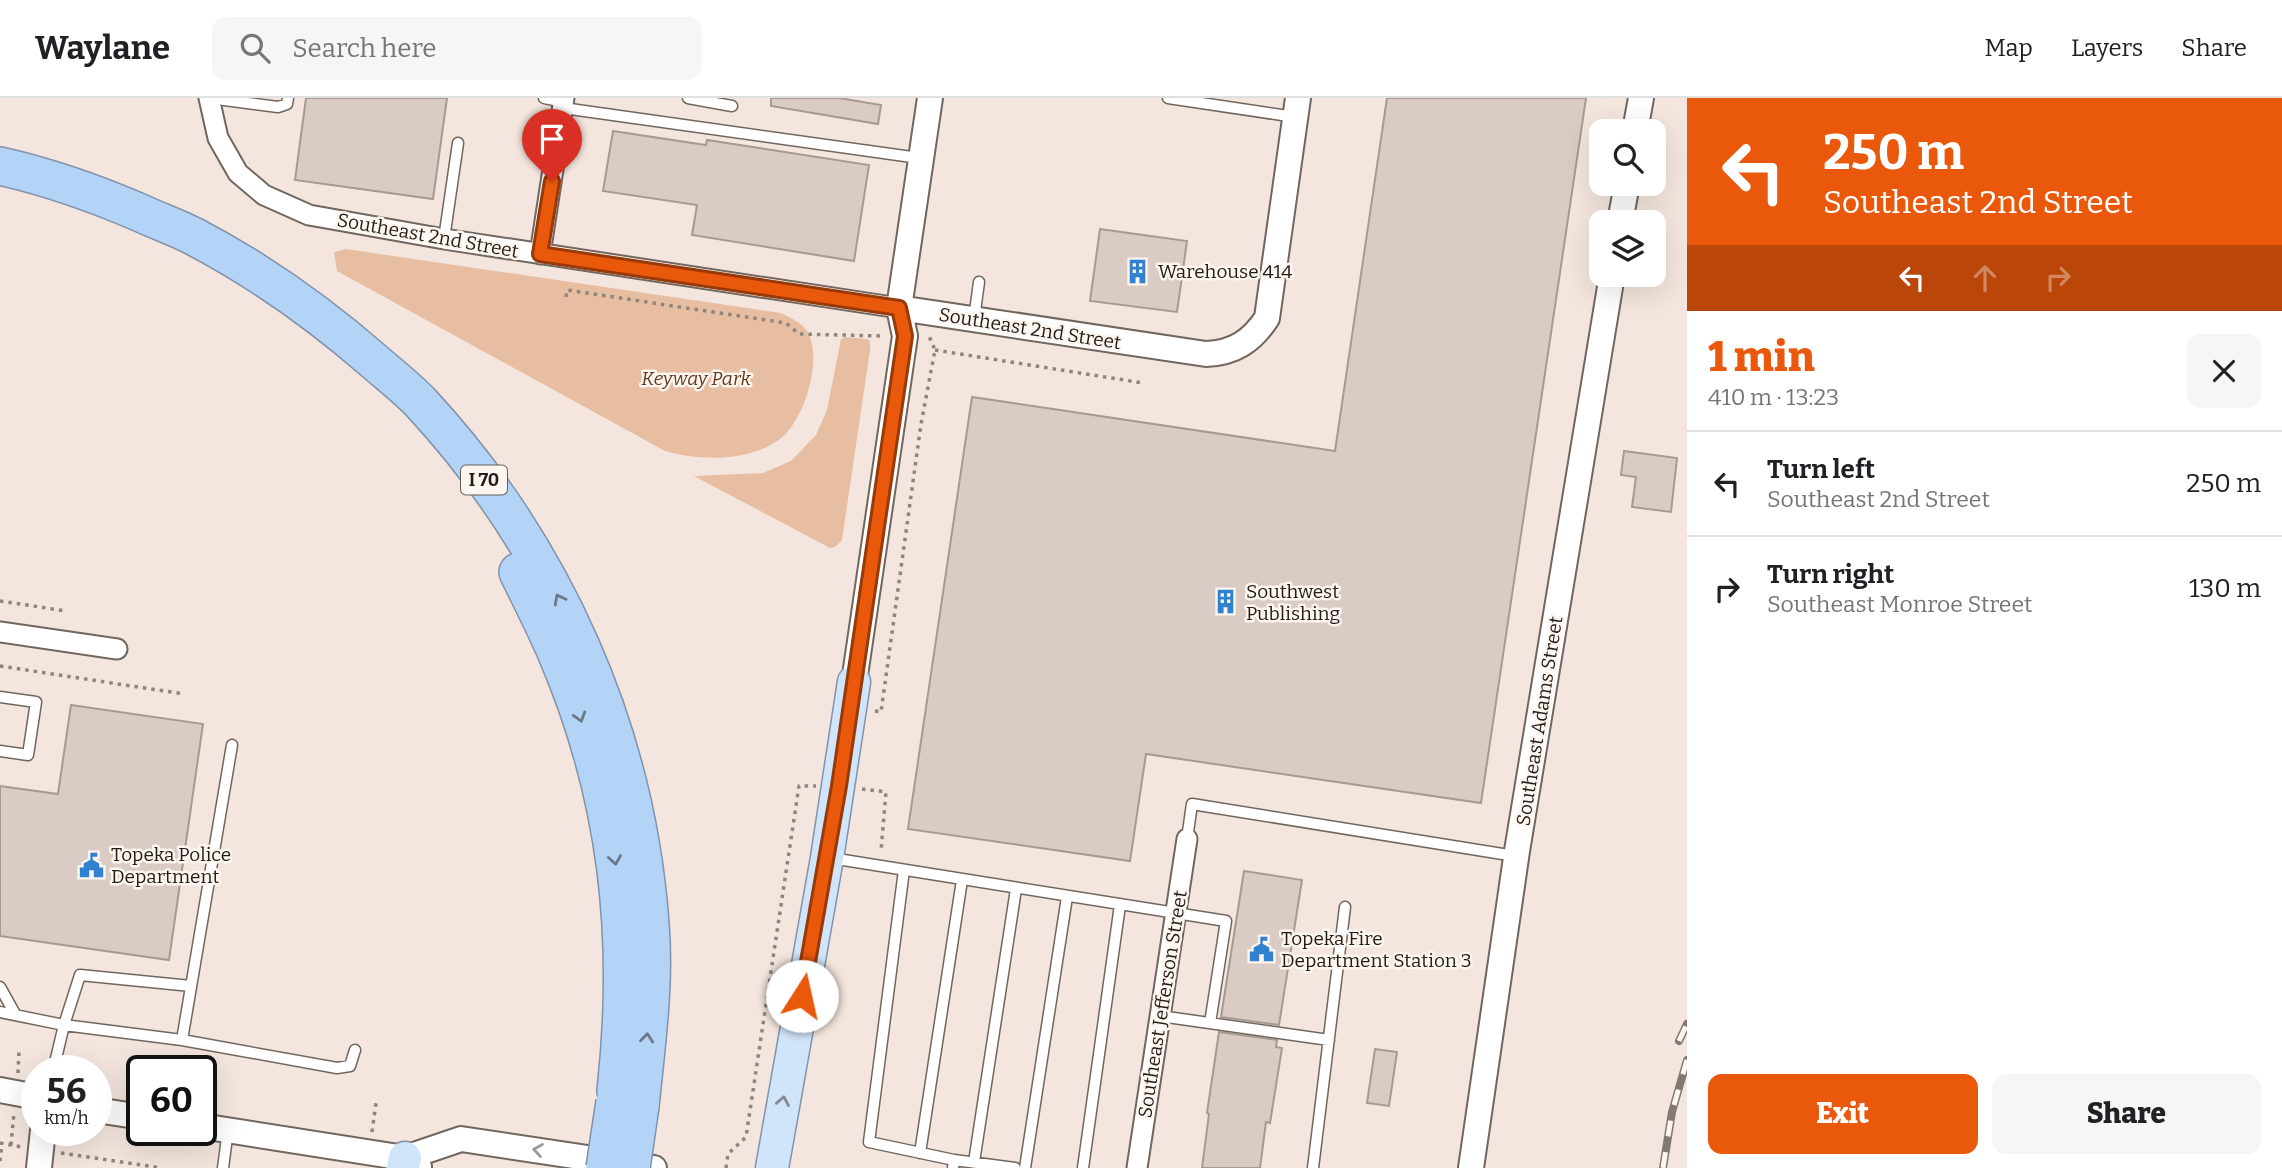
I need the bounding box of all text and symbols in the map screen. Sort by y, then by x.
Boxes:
search box [212,17,702,80]
text: Waylane [35,28,170,68]
icon: search [236,29,274,67]
text: Search here [292,33,437,64]
text: Map [1985,34,2033,62]
text: Layers [2071,34,2143,62]
text: Share [2181,34,2247,62]
pin [522,109,582,181]
map controls [1589,119,1666,287]
button: search [1589,119,1666,196]
icon: arrive [533,120,571,158]
text: 250 m [1823,123,1964,182]
icon: left [1708,126,1799,217]
text: Southeast 2nd Street [1823,183,2133,221]
street label: Southeast 2nd Street [335,208,521,263]
button: layers [1589,210,1666,287]
building icon: Warehouse 414 [1124,257,1152,285]
icon: left [1893,259,1931,297]
icon: ahead [1966,259,2004,297]
icon: right [2039,259,2077,297]
place label: Warehouse 414 [1158,260,1292,283]
street label: Southeast 2nd Street [937,303,1123,354]
text: 1 min [1708,332,1815,382]
button: close [2187,334,2261,408]
park label: Keyway Park [641,367,752,390]
text: 410 m · 13:23 [1708,383,1839,411]
text: Turn left [1767,454,1875,485]
icon: left [1708,465,1746,503]
road number: I 70 [461,466,507,494]
text: 250 m [2186,468,2261,499]
text: Southeast 2nd Street [1767,485,1990,513]
text: Turn right [1767,559,1894,590]
icon: right [1708,570,1746,608]
text: 130 m [2189,573,2261,604]
place label: Southwest Publishing [1246,580,1341,625]
building icon: Southwest Publishing [1212,588,1240,616]
text: Southeast Monroe Street [1767,590,2032,618]
one-way arrow [554,594,567,606]
street label: Southeast Adams Street [1512,614,1567,828]
one-way arrow [572,710,587,722]
place label: Topeka Police Department [111,843,231,888]
public building icon: Topeka Police Department [77,851,105,879]
one-way arrow [607,854,622,865]
street label: Southeast Jefferson Street [1133,889,1192,1119]
place label: Topeka Fire Department Station 3 [1281,927,1471,972]
public building icon: Topeka Fire Department Station 3 [1247,935,1275,963]
position arrow [765,959,839,1033]
one-way arrow [639,1033,654,1044]
speed limit sign: 60 [126,1055,217,1146]
text: 56 [47,1070,86,1112]
button: Exit [1708,1074,1978,1154]
button: Share [1992,1074,2261,1154]
one-way arrow [775,1095,790,1107]
text: km/h [44,1107,89,1129]
one-way arrow [532,1143,544,1158]

